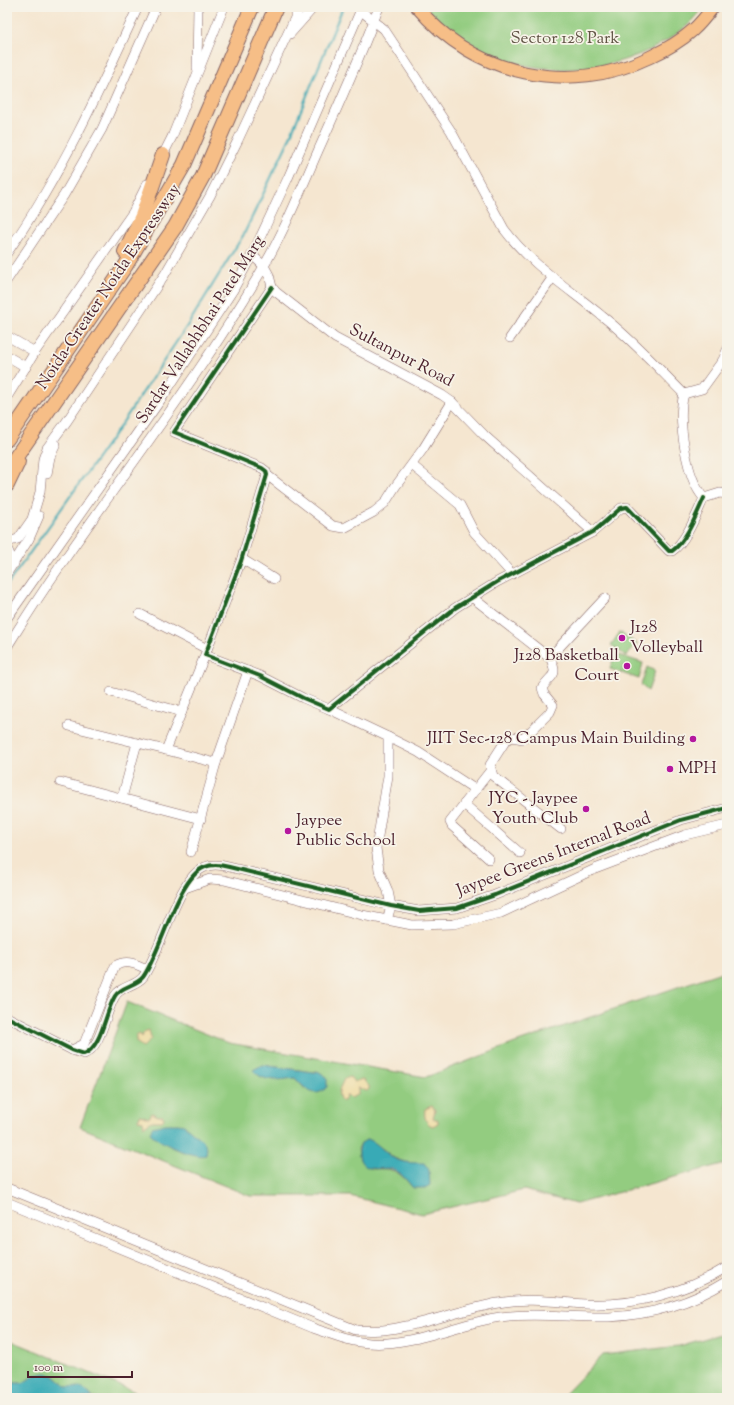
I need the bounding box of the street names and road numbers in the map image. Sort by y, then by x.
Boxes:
street label: Noida-Greater Noida Expressway [31,179,187,395]
street label: Sardar Vallabhbhai Patel Marg [131,231,271,429]
street label: Sultanpur Road [344,318,458,394]
street label: Jaypee Greens Internal Road [452,807,655,904]

